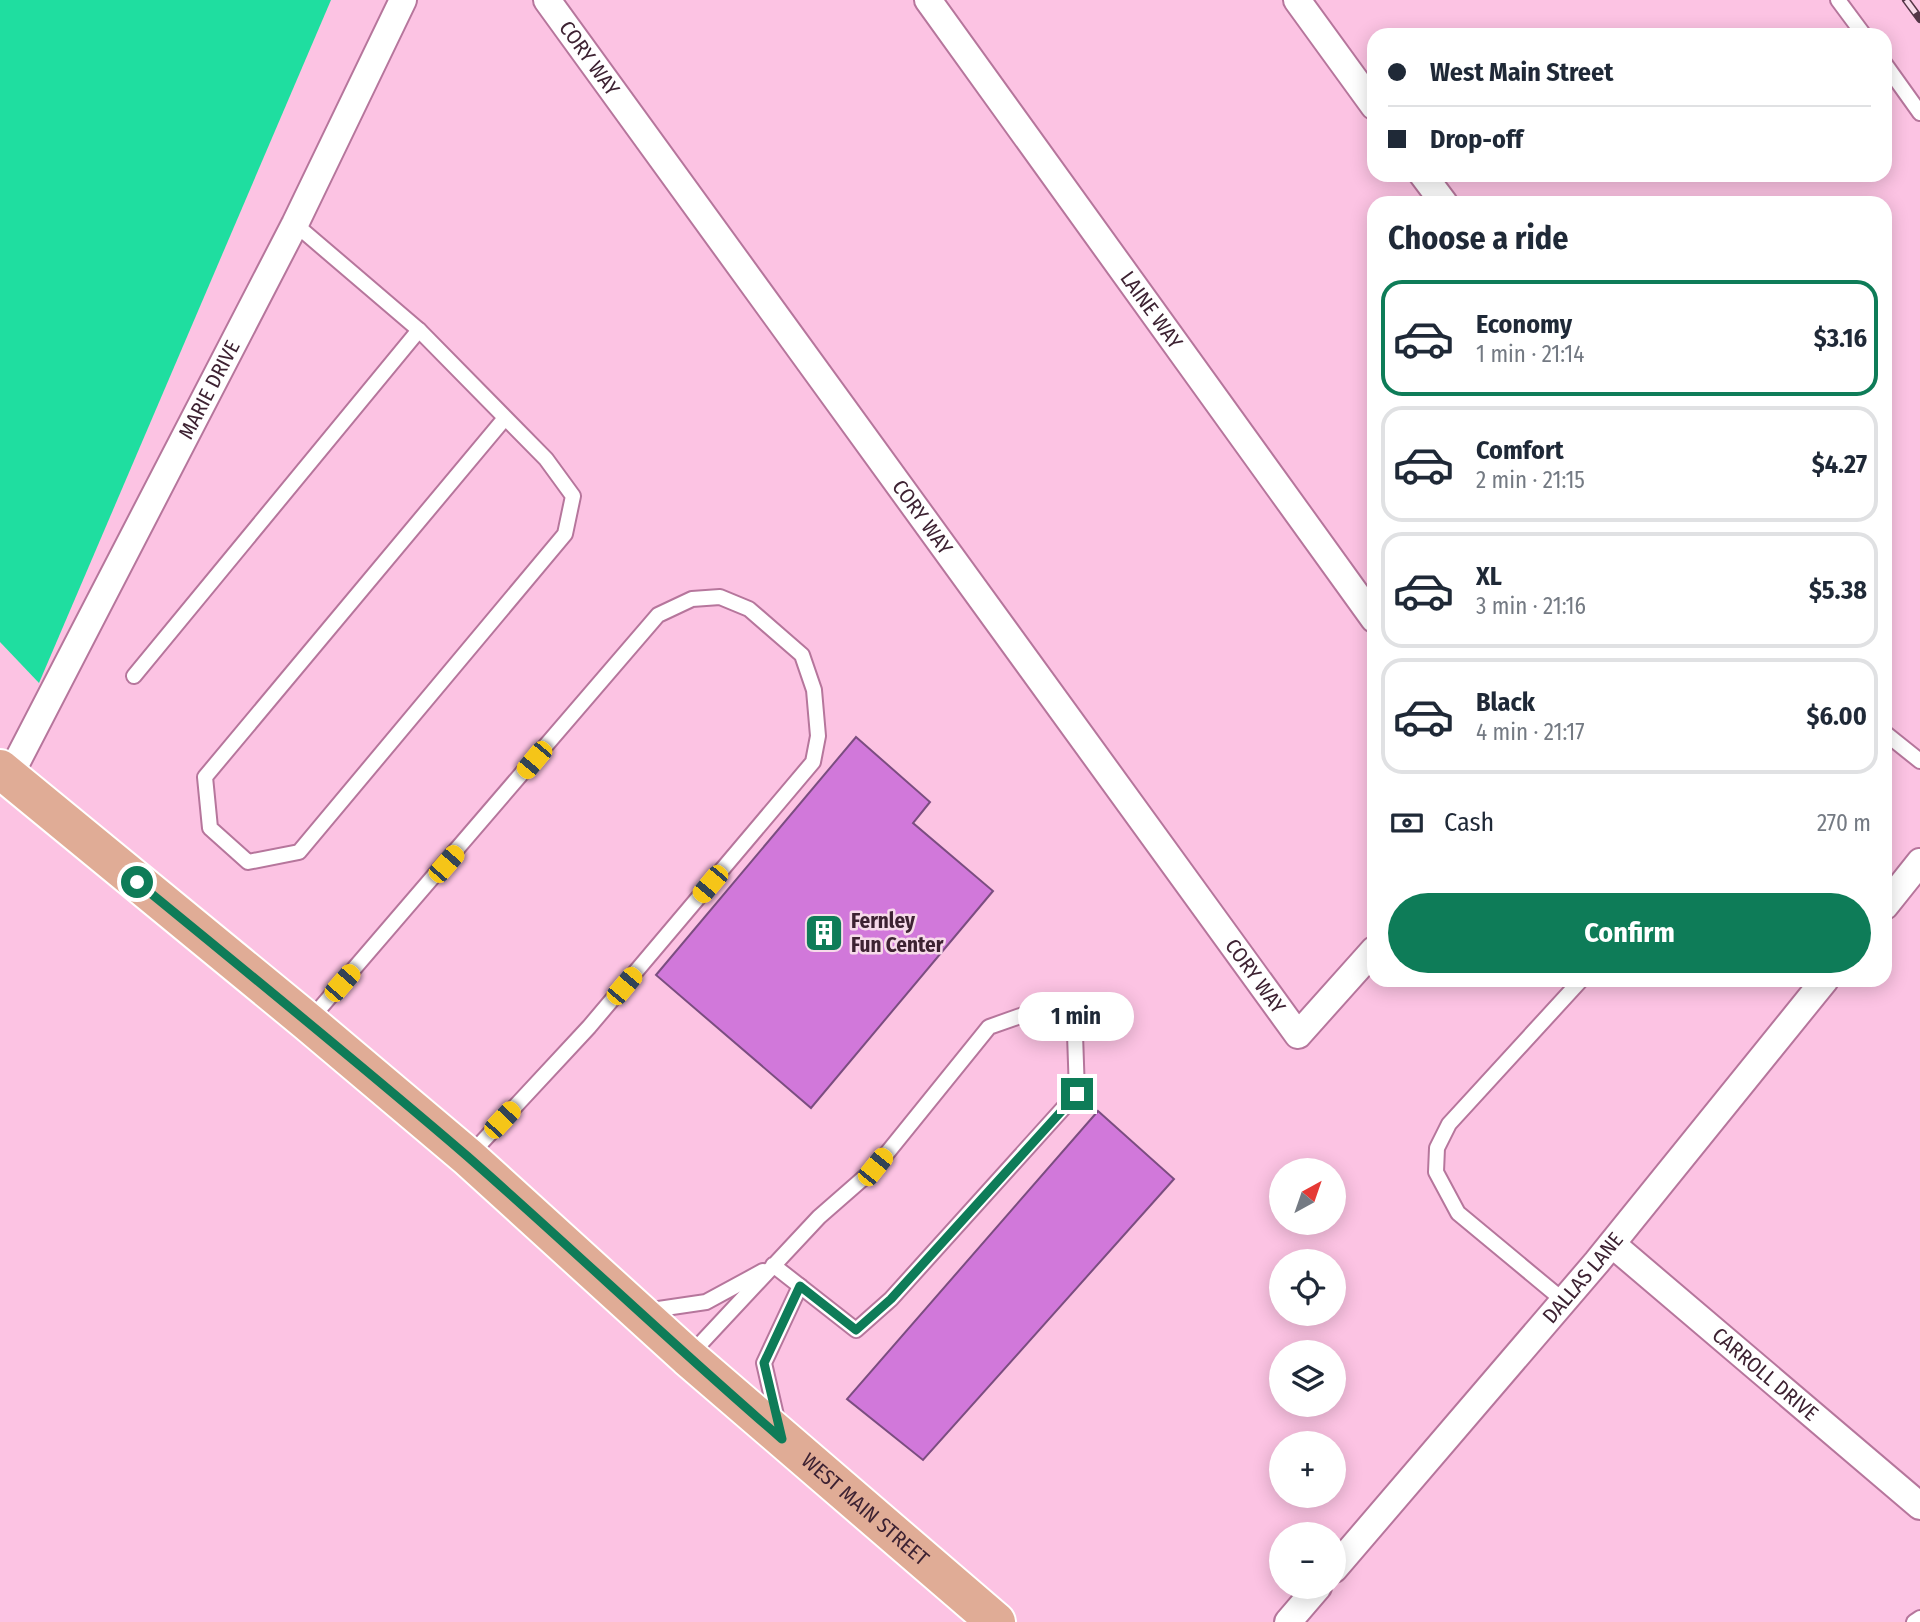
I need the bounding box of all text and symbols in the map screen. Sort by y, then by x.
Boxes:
street label: CORY WAY [554,16,625,101]
text: West Main Street [1430,57,1613,88]
text: Drop-off [1430,124,1523,155]
text: Choose a ride [1388,219,1569,257]
street label: LAINE WAY [1115,266,1188,354]
icon: car [1392,307,1455,370]
text: Economy [1476,309,1572,340]
text: $3.16 [1814,323,1867,354]
street label: MARIE DRIVE [173,336,246,443]
text: 1 min · 21:14 [1476,340,1584,368]
icon: car [1392,433,1455,496]
text: Comfort [1476,435,1564,466]
text: $4.27 [1812,449,1867,480]
text: 2 min · 21:15 [1476,466,1585,494]
street label: CORY WAY [887,475,958,560]
icon: car [1392,559,1455,622]
text: XL [1476,561,1502,592]
text: $5.38 [1809,575,1867,606]
text: 3 min · 21:16 [1476,592,1586,620]
icon: car [1392,685,1455,748]
text: Black [1476,687,1535,718]
text: $6.00 [1806,701,1867,732]
text: 4 min · 21:17 [1476,718,1585,746]
car [513,737,556,783]
icon: cash [1388,804,1426,842]
text: Cash [1444,807,1494,838]
text: 270 m [1817,809,1871,837]
car [425,841,468,887]
car [689,861,732,907]
route start [121,866,153,898]
button: Confirm [1388,893,1871,973]
place label: Fernley Fun Center [851,908,944,958]
building icon: Fernley Fun Center [803,912,845,954]
street label: CORY WAY [1219,934,1291,1019]
car [321,960,364,1006]
car [603,963,646,1009]
callout: 1 min [1019,992,1135,1042]
text: 1 min [1051,1002,1101,1030]
route end [1061,1078,1093,1110]
car [480,1097,525,1143]
car [854,1144,897,1190]
north arrow [1269,1158,1346,1236]
map controls [1269,1158,1346,1599]
street label: DALLAS LANE [1537,1227,1629,1329]
button: locate [1269,1249,1346,1326]
street label: CARROLL DRIVE [1707,1322,1823,1427]
button: layers [1269,1340,1346,1417]
button: + [1269,1431,1346,1508]
street label: WEST MAIN STREET [796,1447,934,1572]
button: − [1269,1522,1346,1599]

